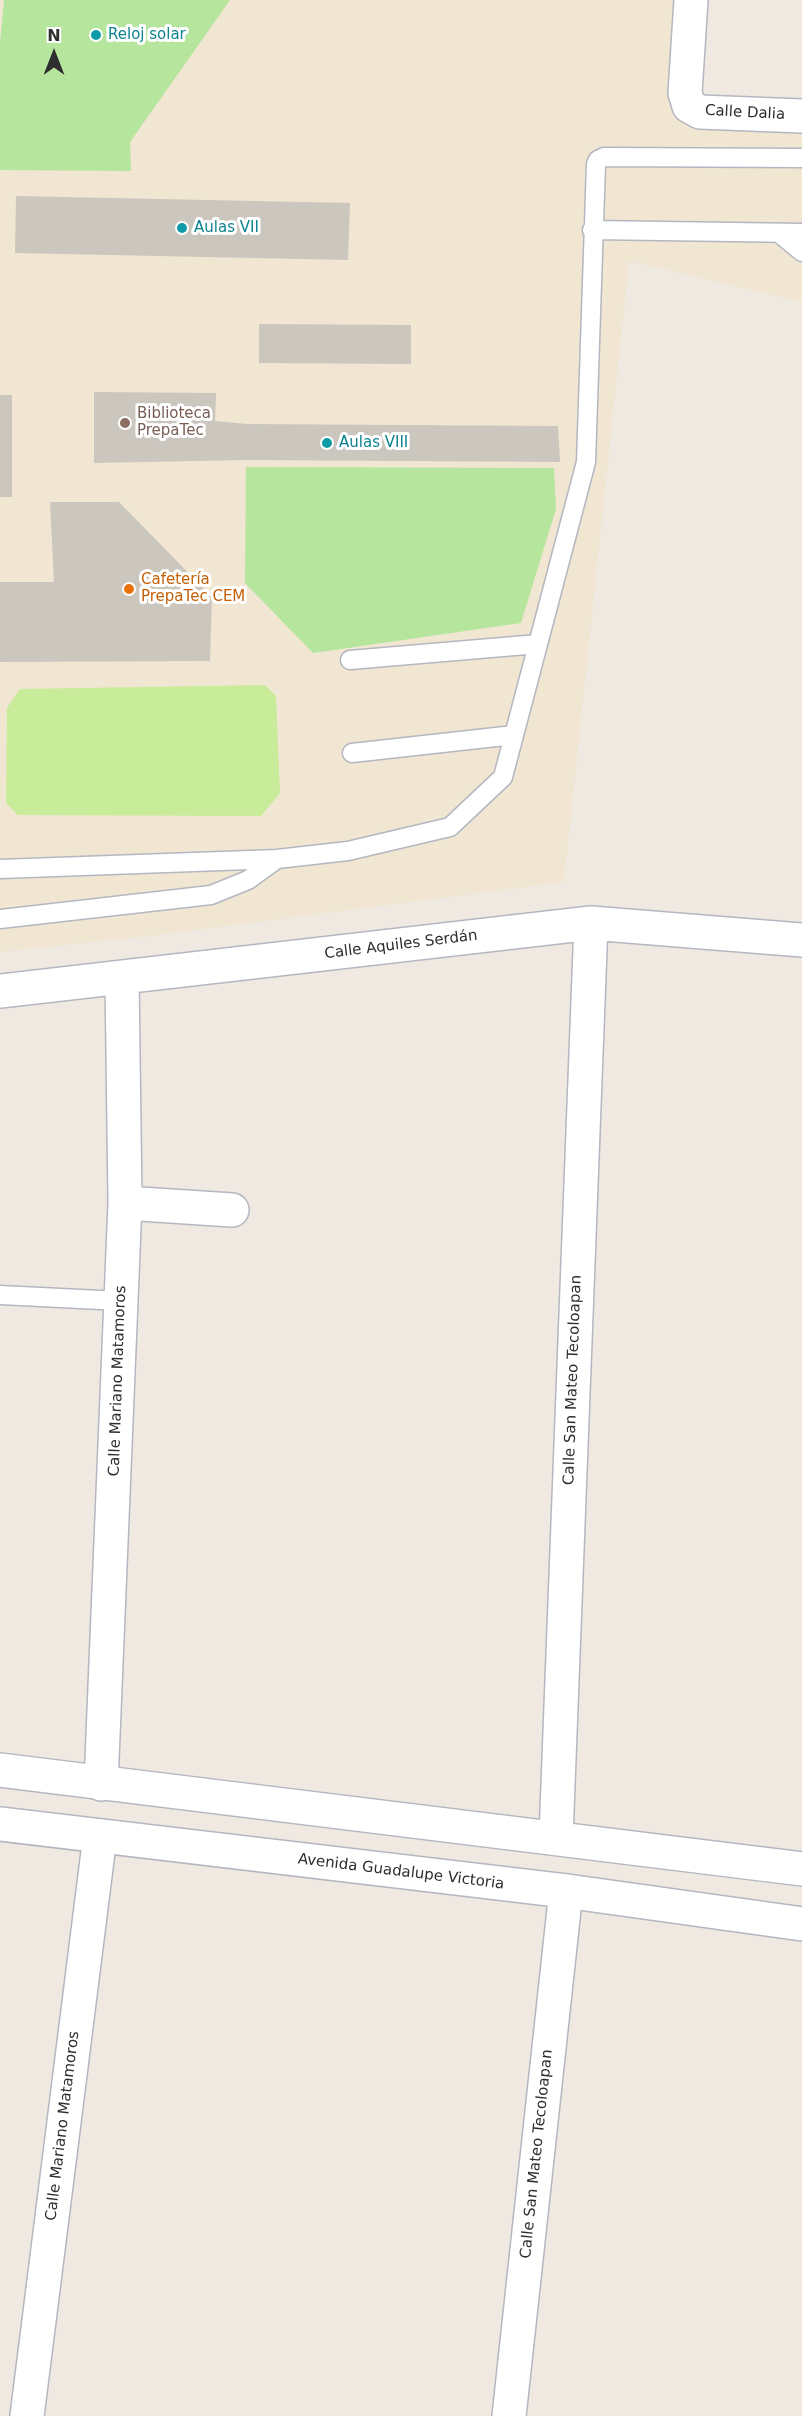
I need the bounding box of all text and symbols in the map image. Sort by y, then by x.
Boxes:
north arrow [24,24,84,84]
text: N [47,26,61,45]
place label: Reloj solar [108,26,186,44]
marker: Reloj solar [89,28,103,42]
street label: Calle Dalia [704,102,786,124]
place label: Aulas VII [194,219,259,237]
marker: Aulas VII [175,221,189,235]
place label: Biblioteca PrepaTec [137,405,211,440]
marker: Biblioteca PrepaTec [118,416,132,430]
place label: Aulas VIII [339,434,408,452]
marker: Aulas VIII [320,436,334,450]
place label: Cafetería PrepaTec CEM [141,571,245,606]
marker: Cafetería PrepaTec CEM [122,582,136,596]
street label: Calle Aquiles Serdán [323,927,479,963]
street label: Calle San Mateo Tecoloapan [560,1275,586,1485]
street label: Calle Mariano Matamoros [106,1285,130,1477]
street label: Avenida Guadalupe Victoria [297,1850,505,1894]
street label: Calle Mariano Matamoros [42,2030,84,2222]
street label: Calle San Mateo Tecoloapan [517,2049,557,2259]

